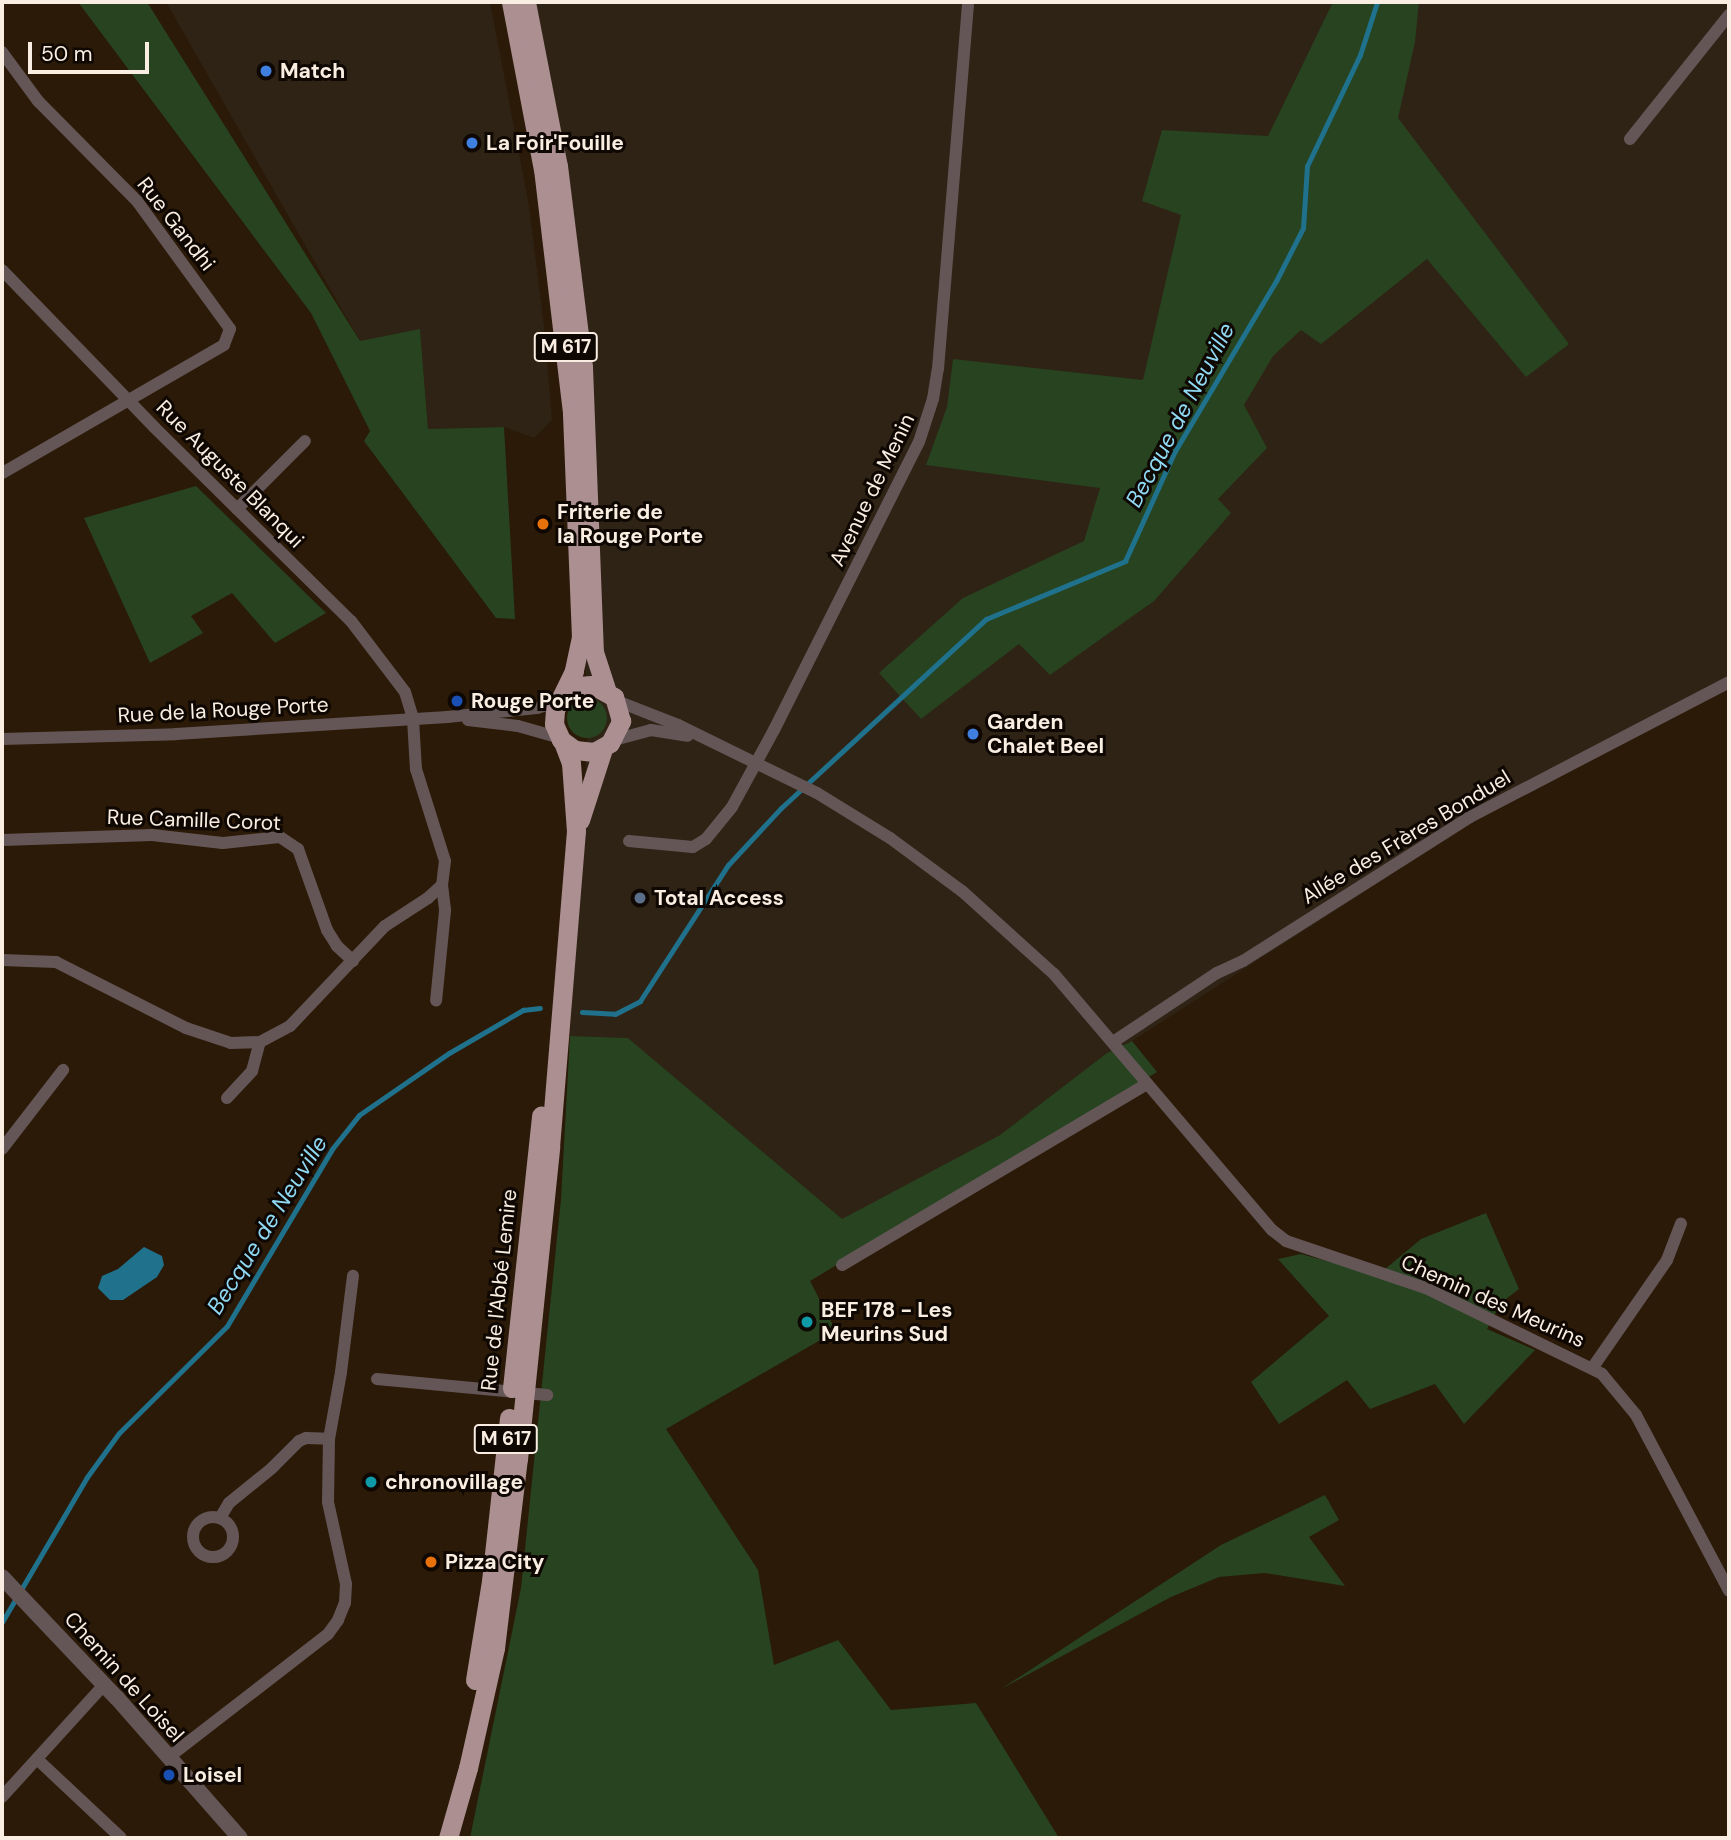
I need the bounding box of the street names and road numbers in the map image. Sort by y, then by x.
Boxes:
street label: Rue Gandhi [132,172,220,276]
road number: M 617 [533,332,599,362]
street label: Rue Auguste Blanqui [151,395,309,553]
street label: Avenue de Menin [824,410,920,570]
street label: Rue de la Rouge Porte [117,692,329,728]
street label: Allée des Frères Bonduel [1297,765,1515,909]
street label: Rue Camille Corot [106,804,282,836]
street label: Rue de l'Abbé Lemire [476,1188,522,1392]
street label: Chemin des Meurins [1397,1249,1589,1353]
road number: M 617 [473,1424,539,1455]
street label: Chemin de Loisel [59,1607,189,1747]

